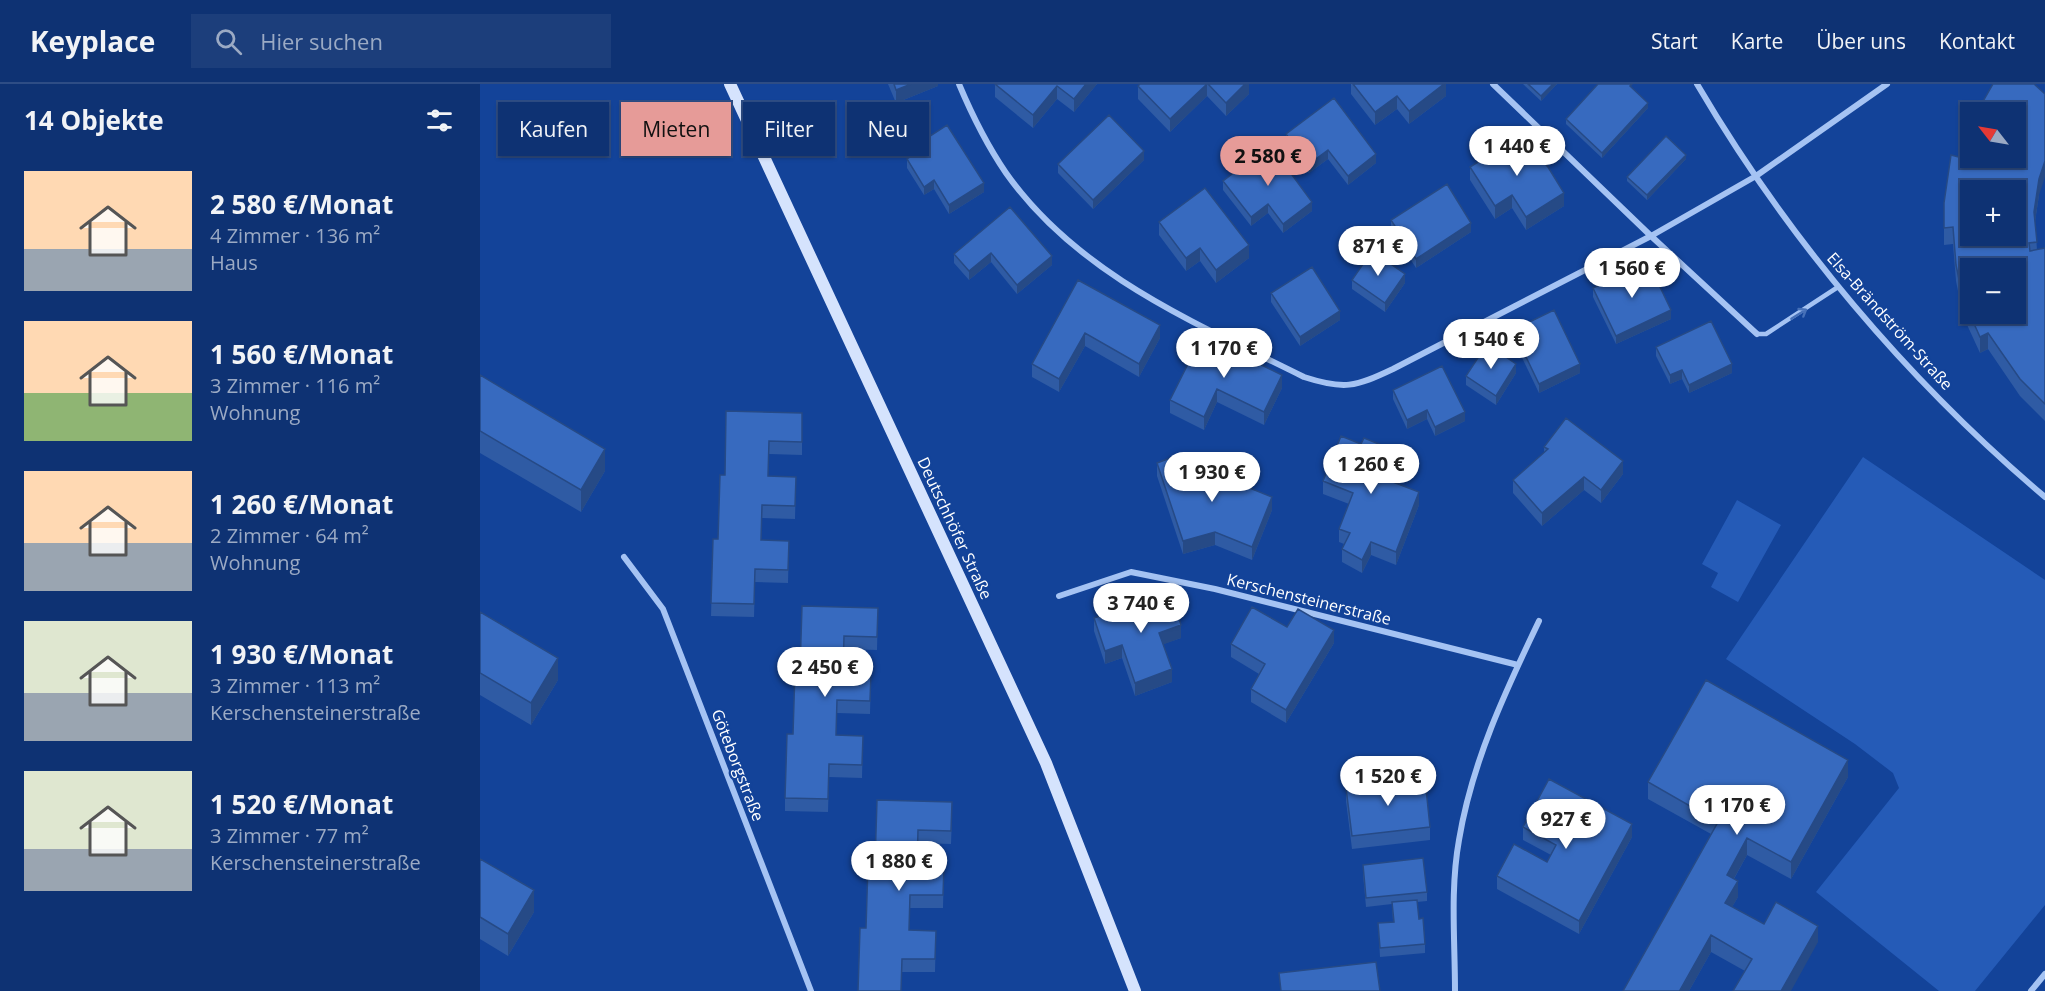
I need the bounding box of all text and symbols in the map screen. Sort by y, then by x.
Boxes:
search box [191,14,611,68]
text: Keyplace [30,22,155,60]
icon: search [212,25,245,58]
text: Hier suchen [260,26,383,56]
text: Start [1651,27,1698,55]
text: Karte [1731,27,1783,55]
text: Über uns [1816,27,1906,55]
text: Kontakt [1939,27,2015,55]
text: 14 Objekte [24,102,164,138]
chip: Kaufen [498,102,609,156]
chip: Mieten [621,102,731,156]
chip: Filter [743,102,835,156]
chip: Neu [847,102,929,156]
north arrow [1960,102,2026,168]
map controls [1960,102,2026,324]
icon: filters [423,104,456,137]
pin: 1 440 € [1462,126,1572,177]
text: 1 440 € [1483,132,1551,159]
pin: 2 580 € [1213,136,1323,187]
text: 2 580 € [1234,142,1302,169]
button: + [1960,180,2026,246]
text: 2 580 €/Monat [210,186,393,222]
icon: home [72,195,144,267]
text: 4 Zimmer · 136 m² [210,222,380,249]
pin: 871 € [1336,226,1420,277]
text: 871 € [1353,232,1403,259]
street label: Elsa-Brändström-Straße [1822,247,1958,395]
pin: 1 560 € [1577,248,1687,299]
text: Haus [210,249,258,276]
text: 1 560 € [1598,254,1666,281]
button: − [1960,258,2026,324]
one-way arrow [1790,307,1807,319]
pin: 1 540 € [1436,319,1546,370]
text: 1 540 € [1457,325,1525,352]
pin: 1 170 € [1169,328,1279,379]
text: 1 170 € [1190,334,1258,361]
text: 1 560 €/Monat [210,336,393,372]
icon: home [72,345,144,417]
text: 3 Zimmer · 116 m² [210,372,380,399]
text: Wohnung [210,399,300,426]
pin: 1 260 € [1316,444,1426,495]
text: 1 260 € [1337,450,1405,477]
pin: 1 930 € [1157,452,1267,503]
street label: Deutschhöfer Straße [912,453,998,603]
text: 1 930 € [1178,458,1246,485]
text: 1 260 €/Monat [210,486,393,522]
icon: home [72,495,144,567]
text: 2 Zimmer · 64 m² [210,522,369,549]
text: Wohnung [210,549,300,576]
street label: Kerschensteinerstraße [1225,568,1393,630]
pin: 3 740 € [1086,583,1196,634]
text: 3 740 € [1107,589,1175,616]
text: 1 930 €/Monat [210,636,393,672]
icon: home [72,645,144,717]
pin: 2 450 € [770,647,880,698]
text: 2 450 € [791,653,859,680]
text: 3 Zimmer · 113 m² [210,672,380,699]
text: Kerschensteinerstraße [210,699,421,726]
street label: Göteborgstraße [707,706,769,824]
pin: 1 520 € [1333,756,1443,807]
text: 1 520 € [1354,762,1422,789]
pin: 1 170 € [1682,785,1792,836]
text: 1 520 €/Monat [210,786,393,822]
text: 1 170 € [1703,791,1771,818]
icon: home [72,795,144,867]
pin: 927 € [1524,799,1608,850]
text: 927 € [1541,805,1591,832]
text: 3 Zimmer · 77 m² [210,822,369,849]
pin: 1 880 € [844,841,954,892]
text: 1 880 € [865,847,933,874]
text: Kerschensteinerstraße [210,849,421,876]

